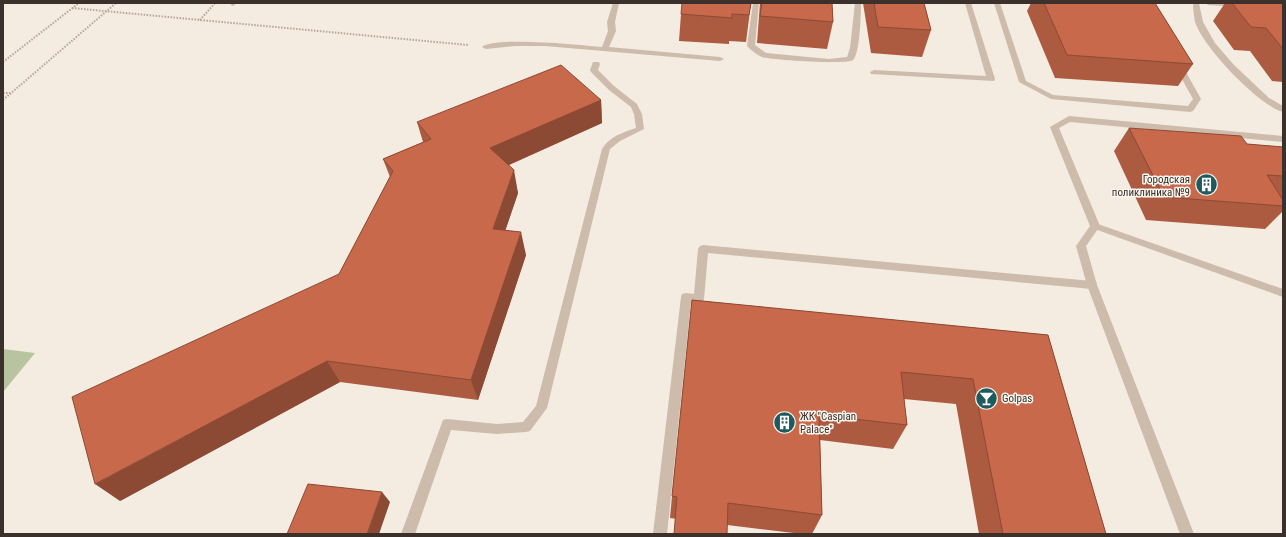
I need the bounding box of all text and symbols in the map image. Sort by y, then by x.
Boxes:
building icon: Городская поликлиника №9 [1193,172,1219,198]
place label: Городская поликлиника №9 [1112,173,1190,199]
bar icon: Golpas [974,385,1000,411]
place label: Golpas [1002,392,1032,405]
building icon: ЖК "Caspian Palace" [772,409,798,435]
place label: ЖК "Caspian Palace" [800,410,856,436]

